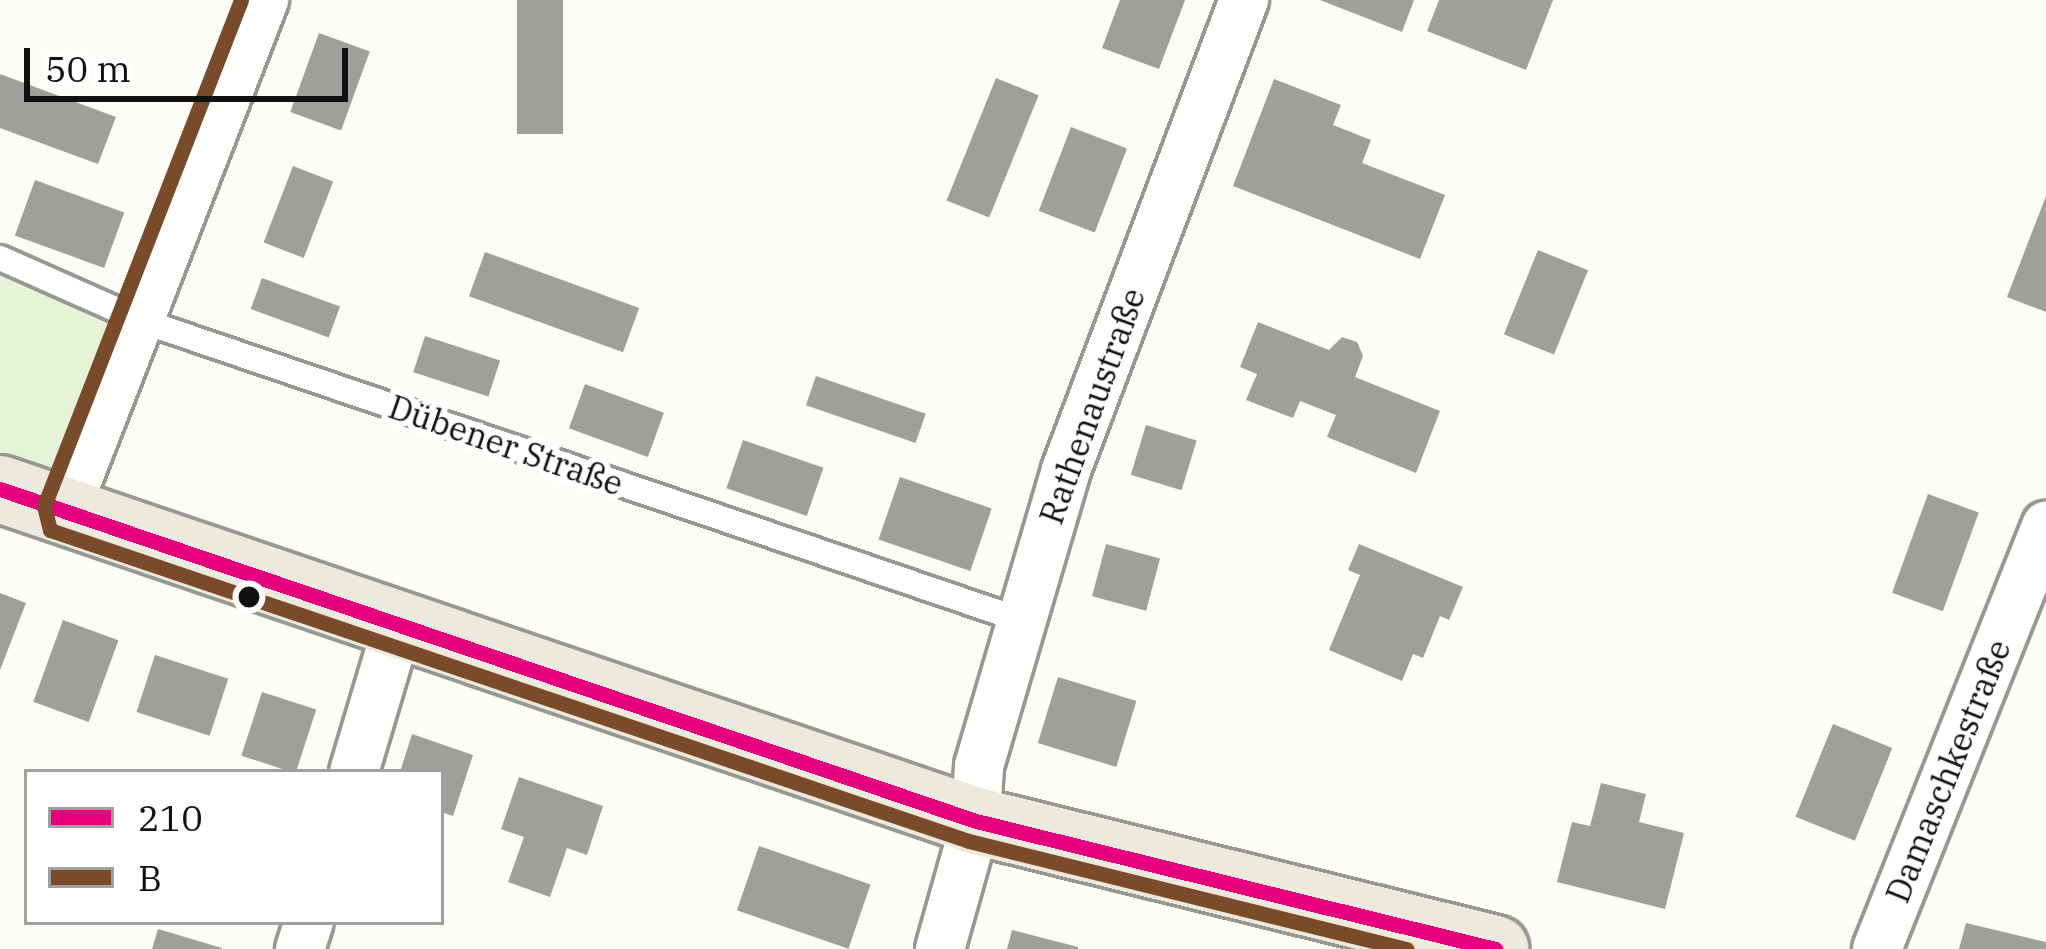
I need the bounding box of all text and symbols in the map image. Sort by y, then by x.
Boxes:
scale bar [30,24,354,98]
text: 50 m [45,45,131,92]
street label: Rathenaustraße [1031,283,1153,529]
street label: Dübener Straße [384,386,628,504]
unlabelled marker [238,586,260,608]
street label: Damaschkestraße [1877,634,2019,908]
legend [24,769,444,925]
text: 210 [138,794,203,841]
text: B [138,854,162,901]

